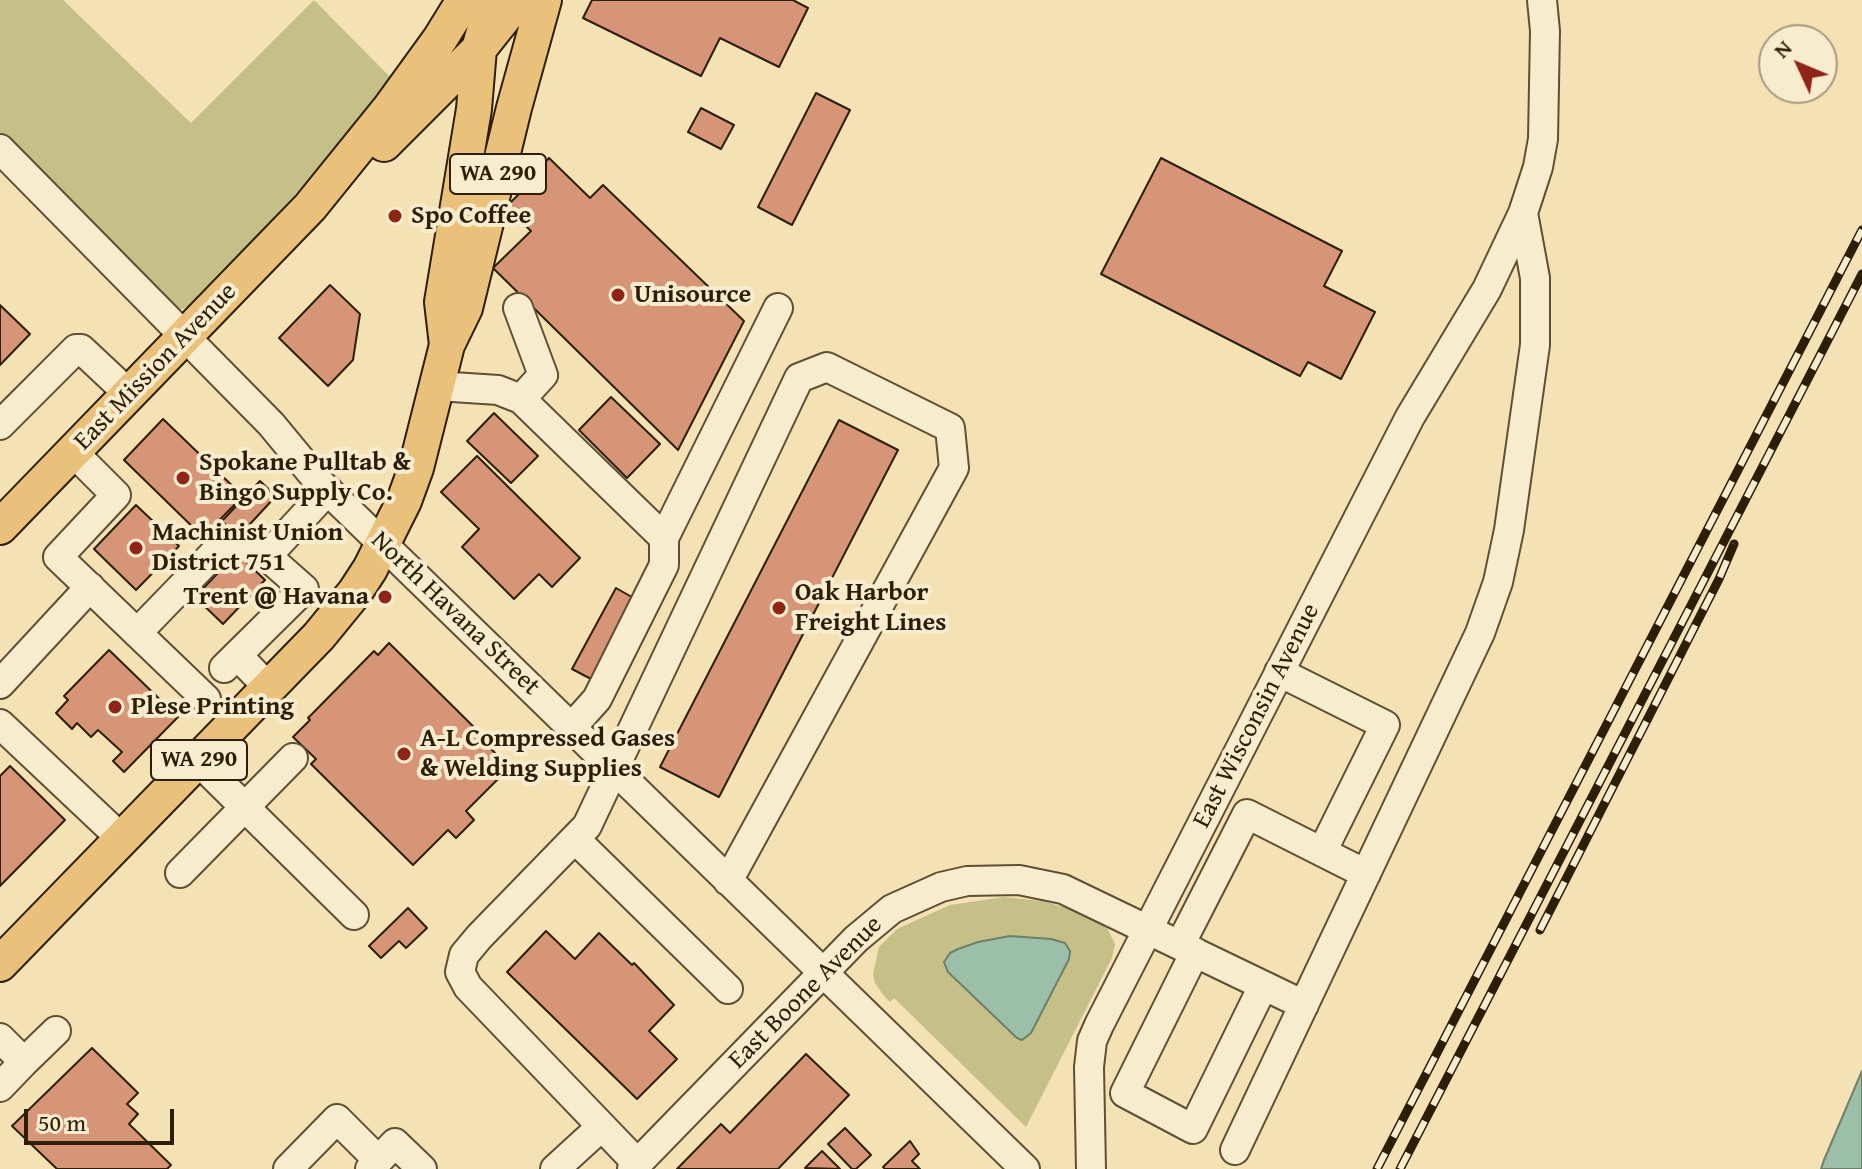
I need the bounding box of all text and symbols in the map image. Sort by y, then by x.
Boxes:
north arrow [1758,24,1838,104]
text: N [1766,32,1799,65]
road number: WA 290 [450,154,546,194]
place label: Spo Coffee [411,200,531,232]
marker: Spo Coffee [386,207,404,225]
street label: East Mission Avenue [68,277,244,457]
place label: Unisource [634,279,751,311]
marker: Unisource [609,286,627,304]
place label: Spokane Pulltab & Bingo Supply Co. [199,447,411,508]
marker: Spokane Pulltab & Bingo Supply Co. [174,469,192,487]
place label: Machinist Union District 751 [152,517,343,578]
street label: North Havana Street [364,525,546,703]
marker: Machinist Union District 751 [127,539,145,557]
place label: Oak Harbor Freight Lines [795,577,946,638]
place label: Trent @ Havana [184,581,369,613]
marker: Trent @ Havana [376,588,394,606]
marker: Oak Harbor Freight Lines [770,599,788,617]
street label: East Wisconsin Avenue [1187,599,1327,833]
place label: Plese Printing [131,691,294,723]
marker: Plese Printing [106,698,124,716]
place label: A-L Compressed Gases & Welding Supplies [420,723,675,784]
road number: WA 290 [151,740,247,780]
marker: A-L Compressed Gases & Welding Supplies [395,745,413,763]
street label: East Boone Avenue [723,910,889,1076]
scale bar [28,1093,178,1143]
text: 50 m [38,1105,86,1140]

